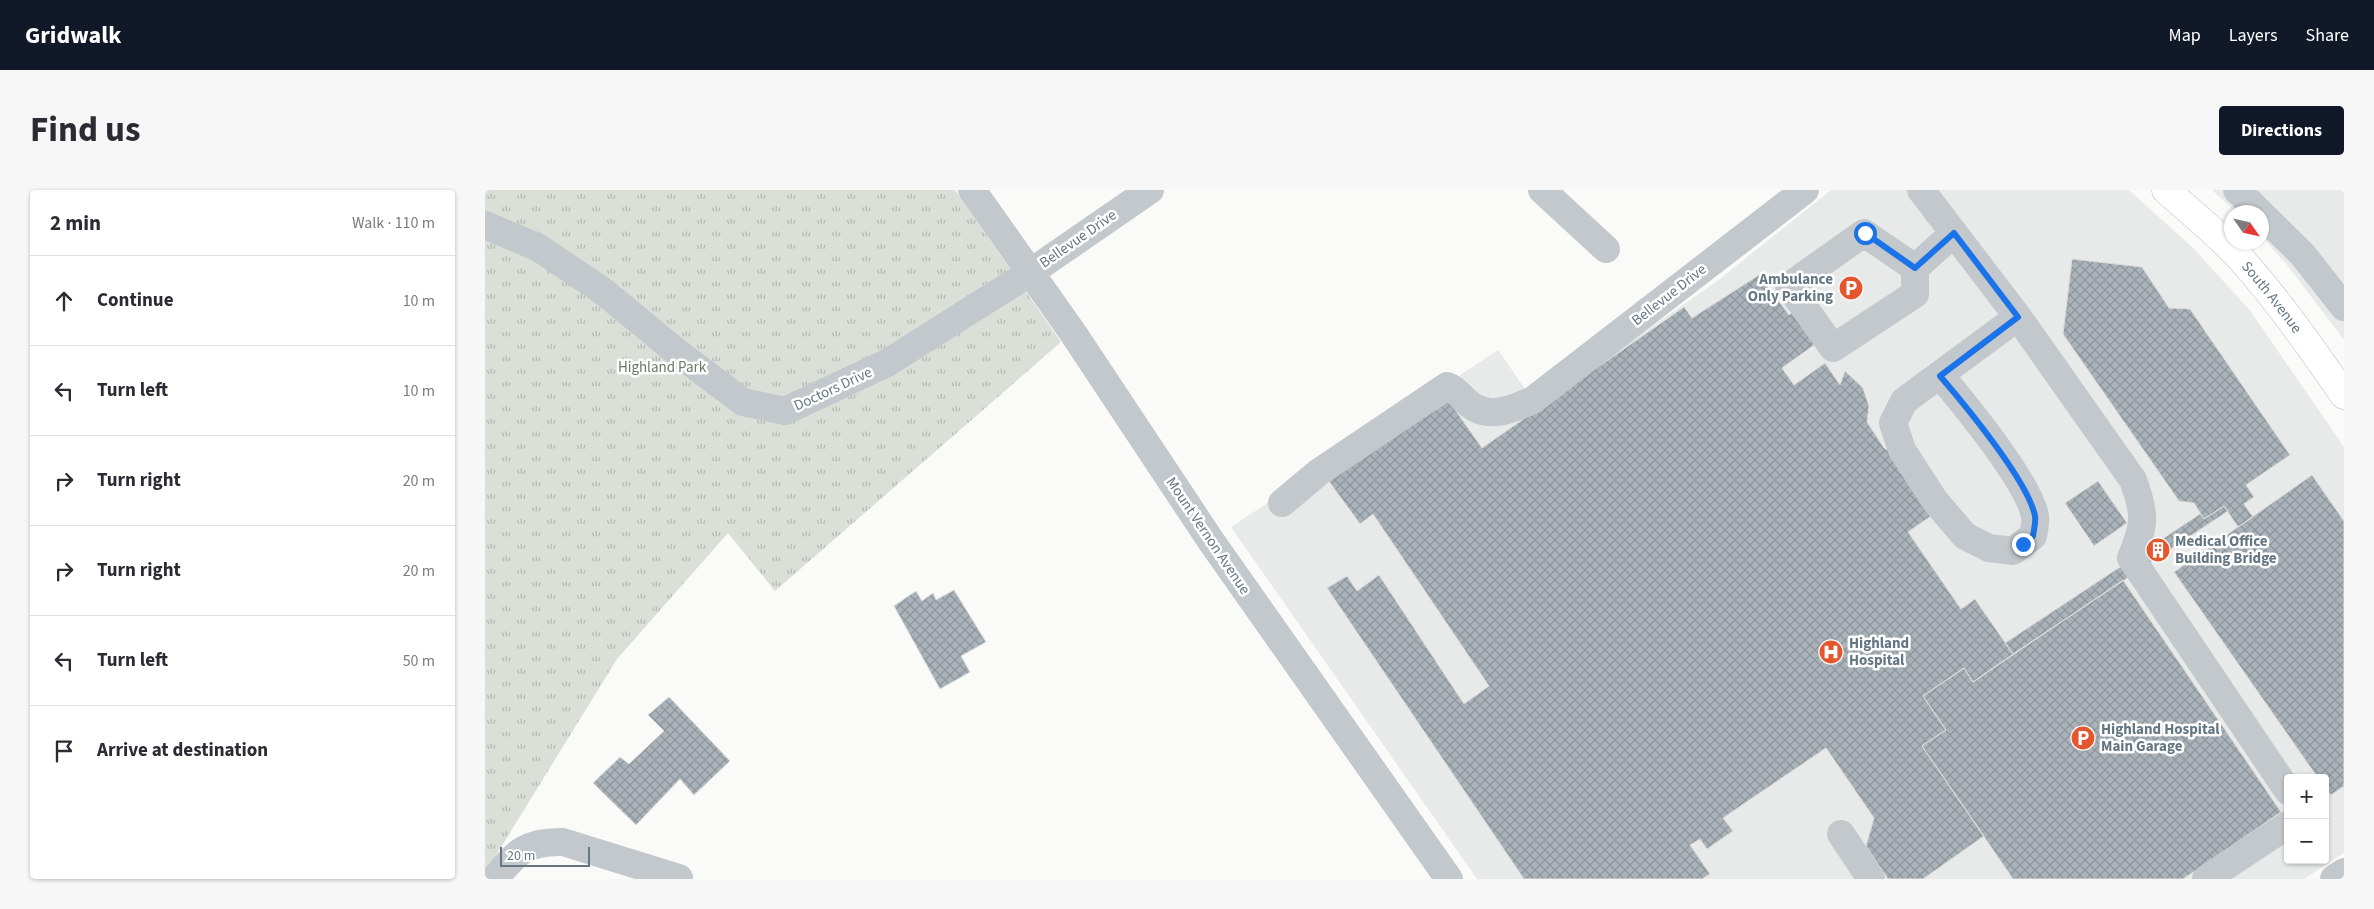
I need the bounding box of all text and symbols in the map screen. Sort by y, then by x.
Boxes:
text: Gridwalk [25,18,121,53]
text: Map [2169,23,2201,48]
text: Layers [2229,23,2278,48]
text: Share [2306,23,2349,48]
text: Find us [30,105,140,155]
button: Directions [2219,106,2344,155]
street label: Bellevue Drive [1035,205,1121,273]
north arrow [2224,205,2269,250]
text: 2 min [50,208,101,238]
text: Walk · 110 m [352,212,435,234]
route start [1854,222,1877,245]
street label: South Avenue [2237,256,2307,337]
street label: Bellevue Drive [1627,259,1711,331]
place label: Ambulance Only Parking [1748,269,1833,307]
parking icon: Ambulance Only Parking [1838,275,1864,301]
icon: ahead [50,287,78,315]
text: Continue [97,287,174,314]
text: 10 m [403,290,435,312]
park label: Highland Park [618,357,707,378]
street label: Doctors Drive [790,362,876,416]
icon: left [50,377,78,405]
text: Turn left [97,377,168,404]
text: 10 m [403,380,435,402]
icon: right [50,467,78,495]
text: Turn right [97,467,181,494]
text: 20 m [403,470,435,492]
street label: Mount Vernon Avenue [1161,473,1255,599]
place label: Medical Office Building Bridge [2175,531,2277,569]
route end [2012,533,2035,556]
building icon: Medical Office Building Bridge [2145,537,2171,563]
icon: right [50,557,78,585]
text: Turn right [97,557,181,584]
text: 20 m [403,560,435,582]
place label: Highland Hospital [1849,633,1909,671]
hospital icon: Highland Hospital [1818,639,1844,665]
icon: left [50,647,78,675]
text: Turn left [97,647,168,674]
text: 50 m [403,650,435,672]
place label: Highland Hospital Main Garage [2101,719,2220,757]
parking icon: Highland Hospital Main Garage [2070,725,2096,751]
icon: arrive [50,737,78,765]
text: Arrive at destination [97,737,268,764]
map controls [2284,774,2329,864]
button: + [2284,774,2329,819]
button: − [2284,819,2329,864]
scale bar [500,844,590,867]
text: 20 m [507,846,535,866]

